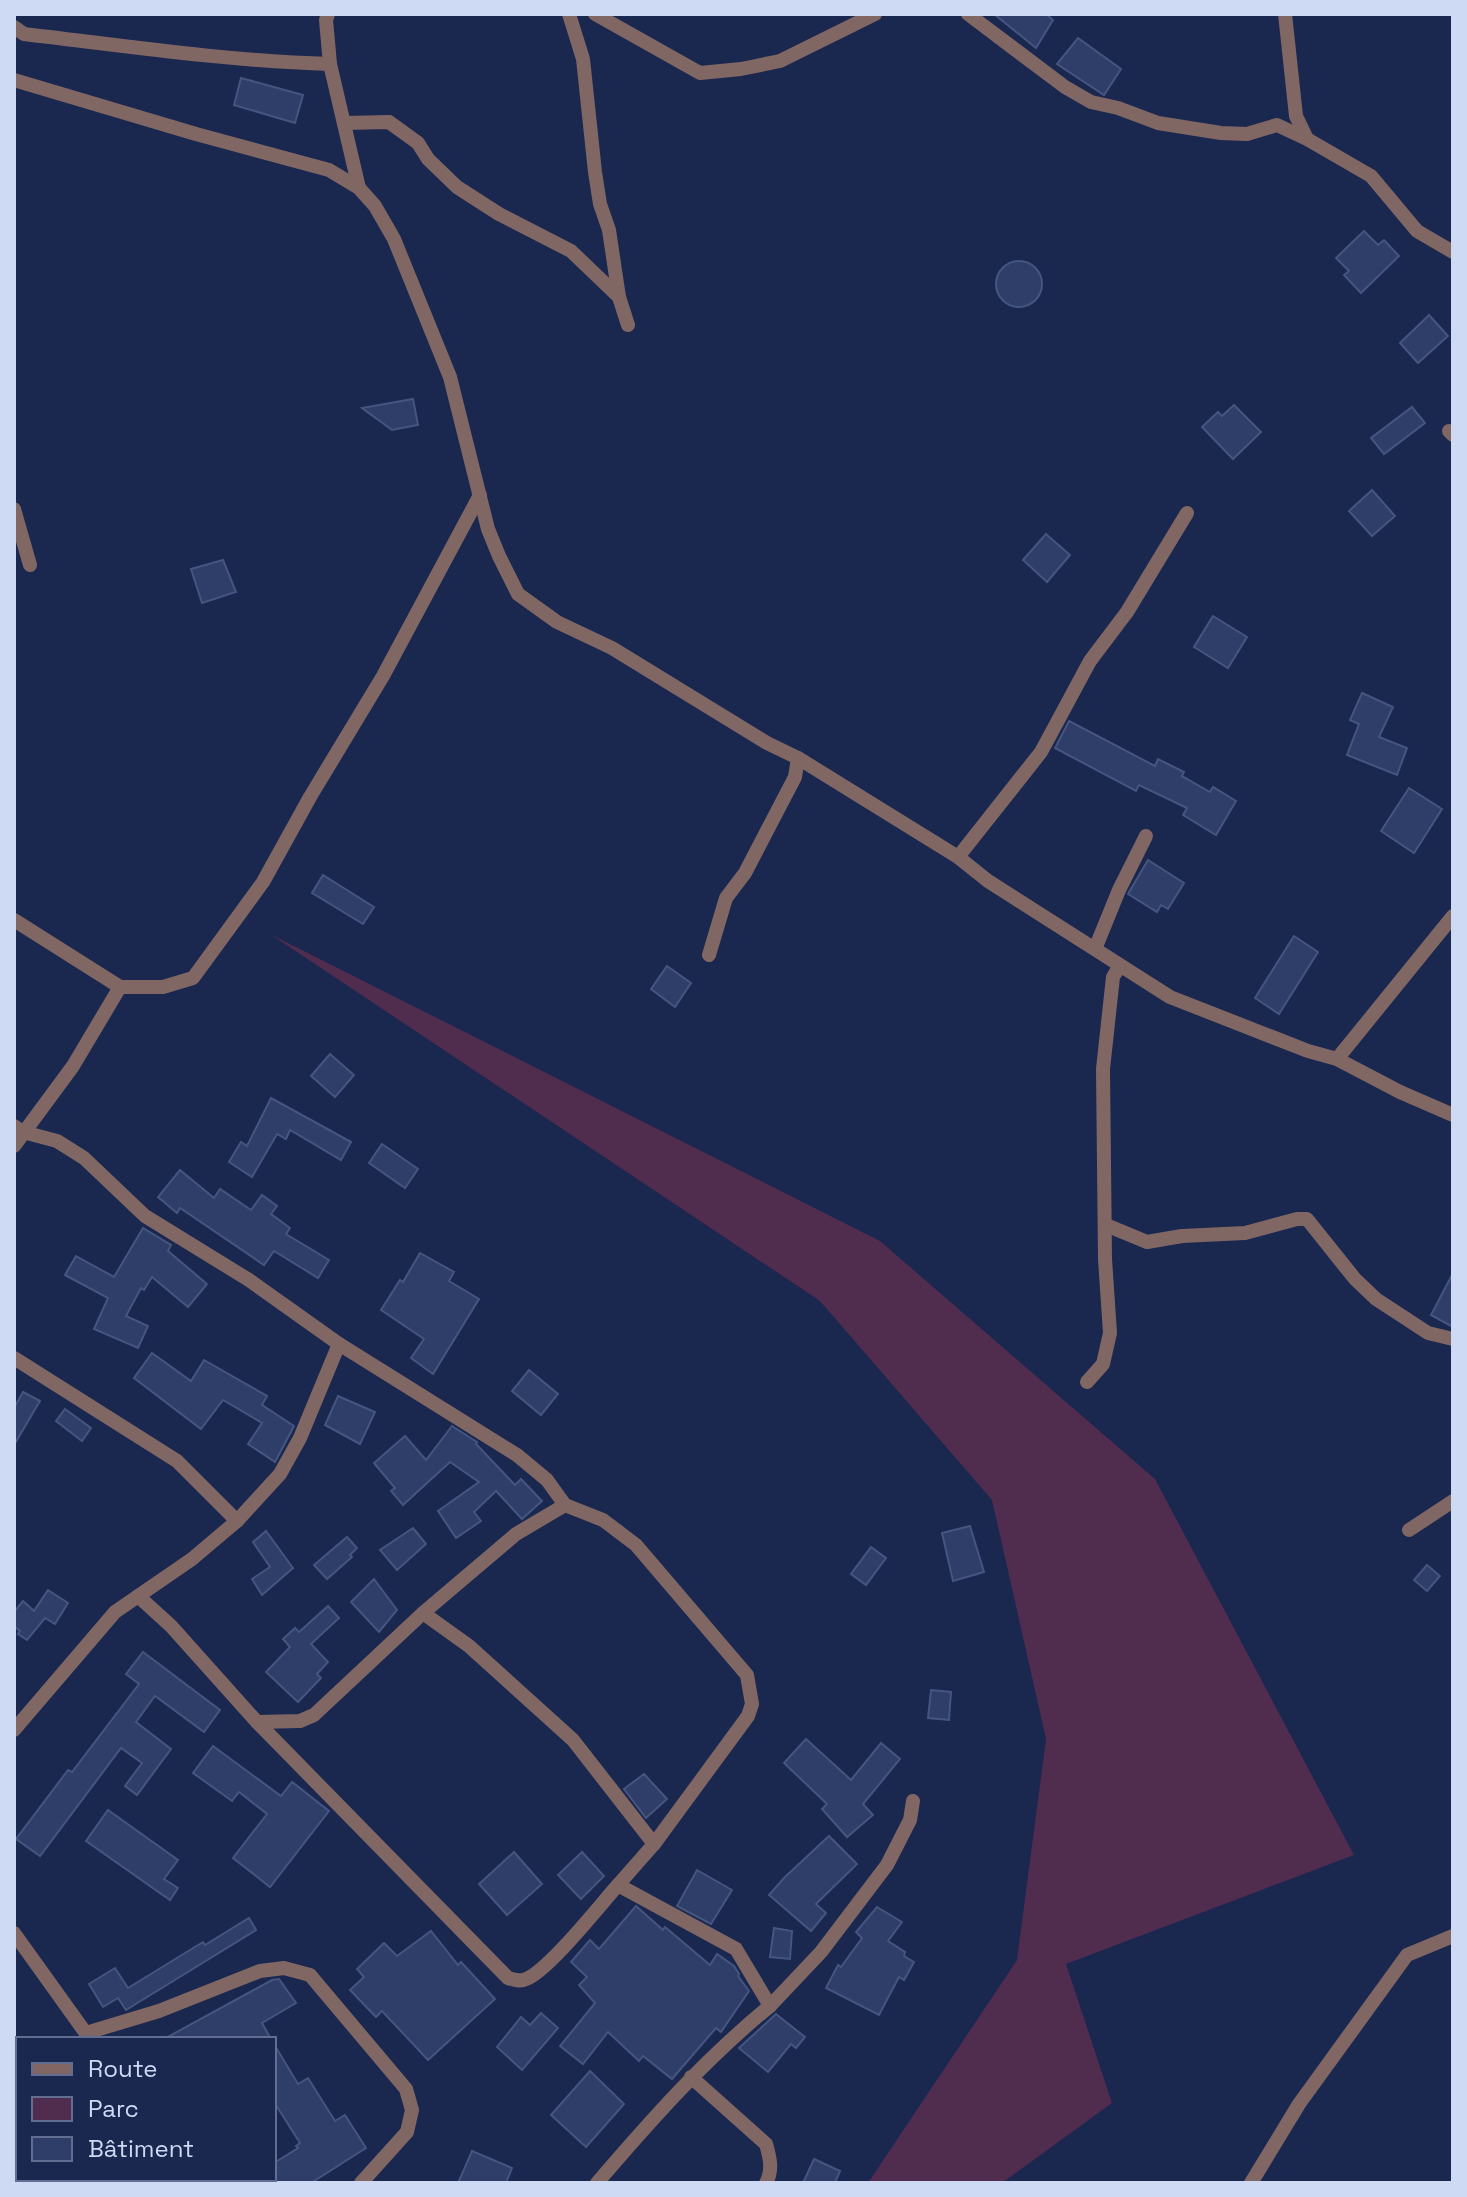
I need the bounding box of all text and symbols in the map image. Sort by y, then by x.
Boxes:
legend [16,2037,276,2181]
text: Route [88,2053,157,2084]
text: Parc [88,2093,139,2124]
text: Bâtiment [88,2133,194,2164]

